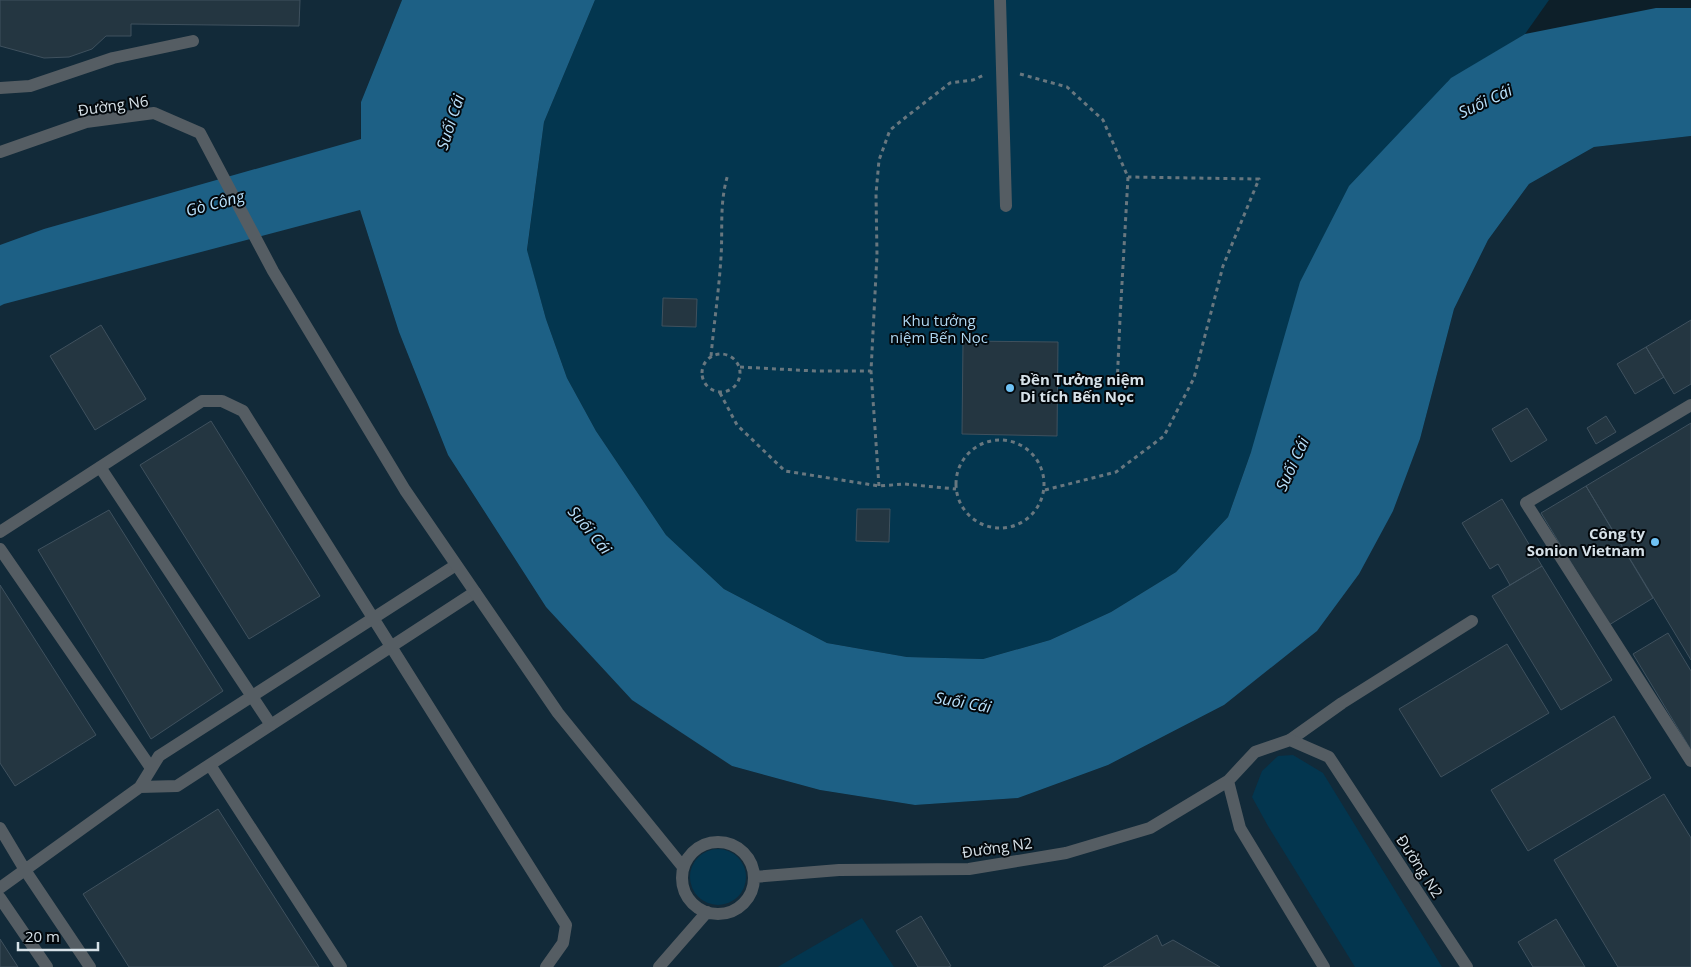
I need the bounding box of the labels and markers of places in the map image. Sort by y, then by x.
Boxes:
place label: Đền Tưởng niệm Di tích Bến Nọc [1020,369,1144,406]
marker: Đền Tưởng niệm Di tích Bến Nọc [1004,382,1016,394]
place label: Công ty Sonion Vietnam [1527,523,1645,560]
marker: Công ty Sonion Vietnam [1649,536,1661,548]

